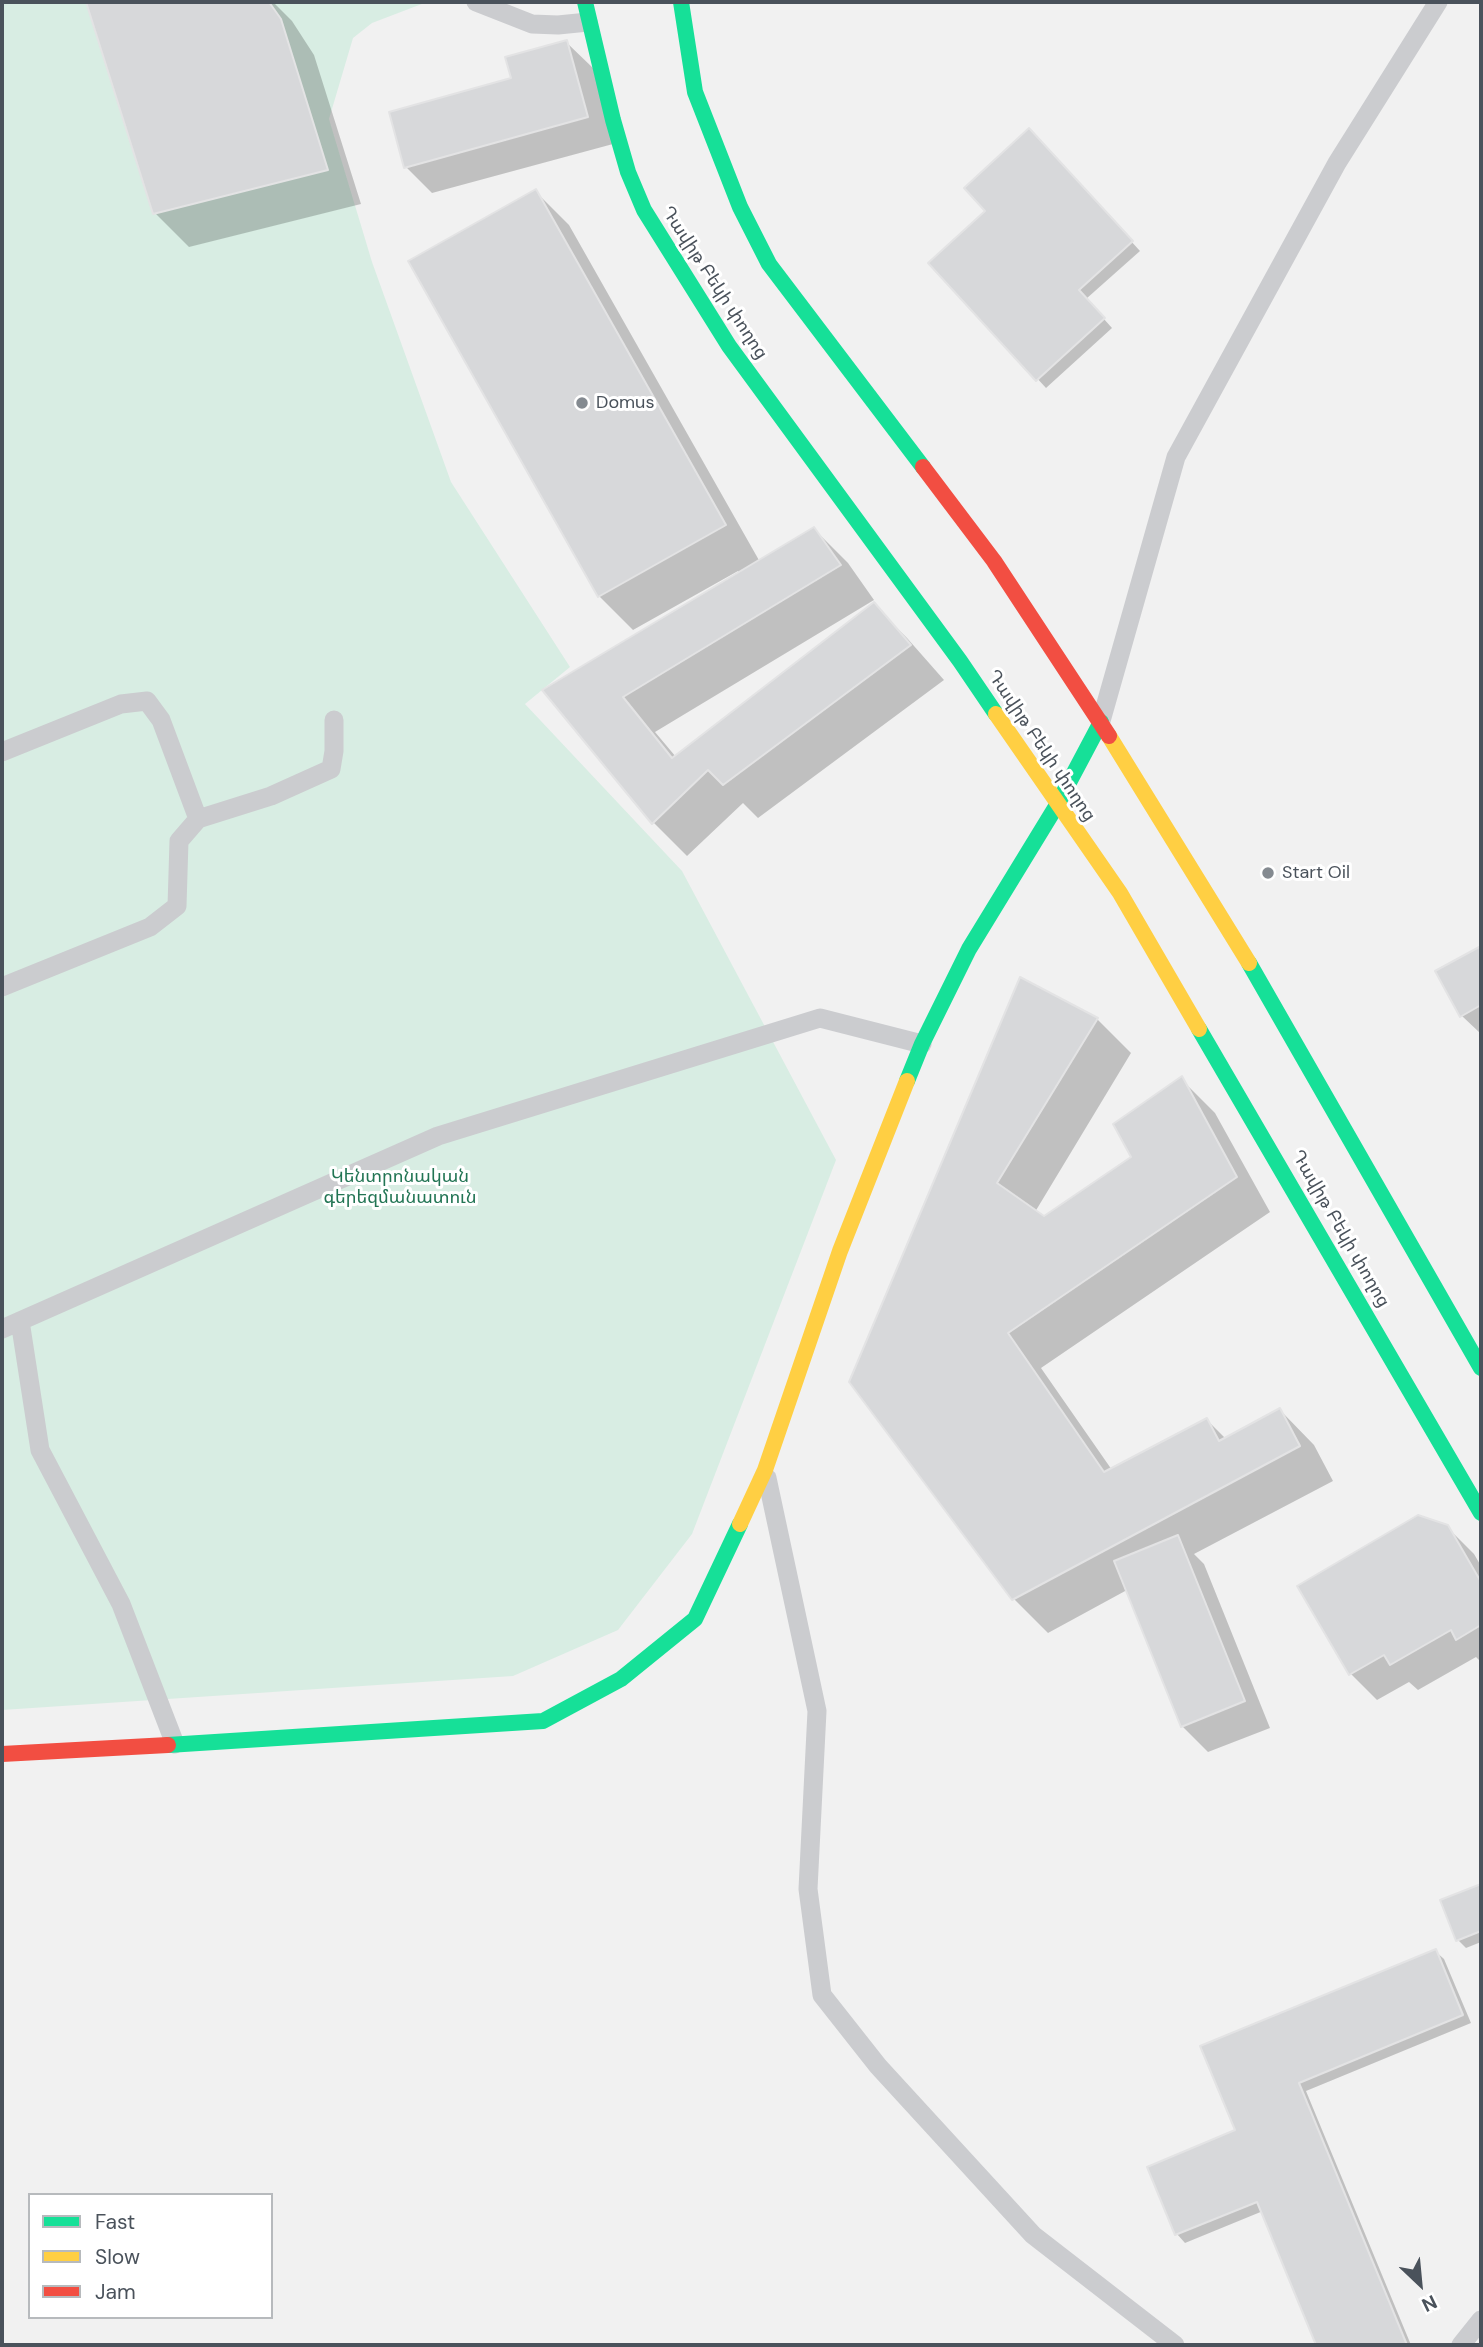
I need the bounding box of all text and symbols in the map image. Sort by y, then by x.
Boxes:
street label: Դավիթ Բեկի փողոց [656,202,772,364]
place label: Domus [596,392,654,414]
marker: Domus [574,395,590,411]
street label: Դավիթ Բեկի փողոց [982,666,1100,826]
place label: Start Oil [1282,862,1350,884]
marker: Start Oil [1260,865,1276,881]
street label: Դավիթ Բեկի փողոց [1286,1147,1394,1311]
park label: Կենտրոնական գերեզմանատուն [323,1166,477,1208]
legend [28,2193,273,2319]
text: Fast [95,2208,135,2236]
text: Slow [95,2243,140,2271]
north arrow [1385,2249,1455,2319]
text: Jam [95,2278,136,2306]
text: N [1418,2289,1441,2318]

